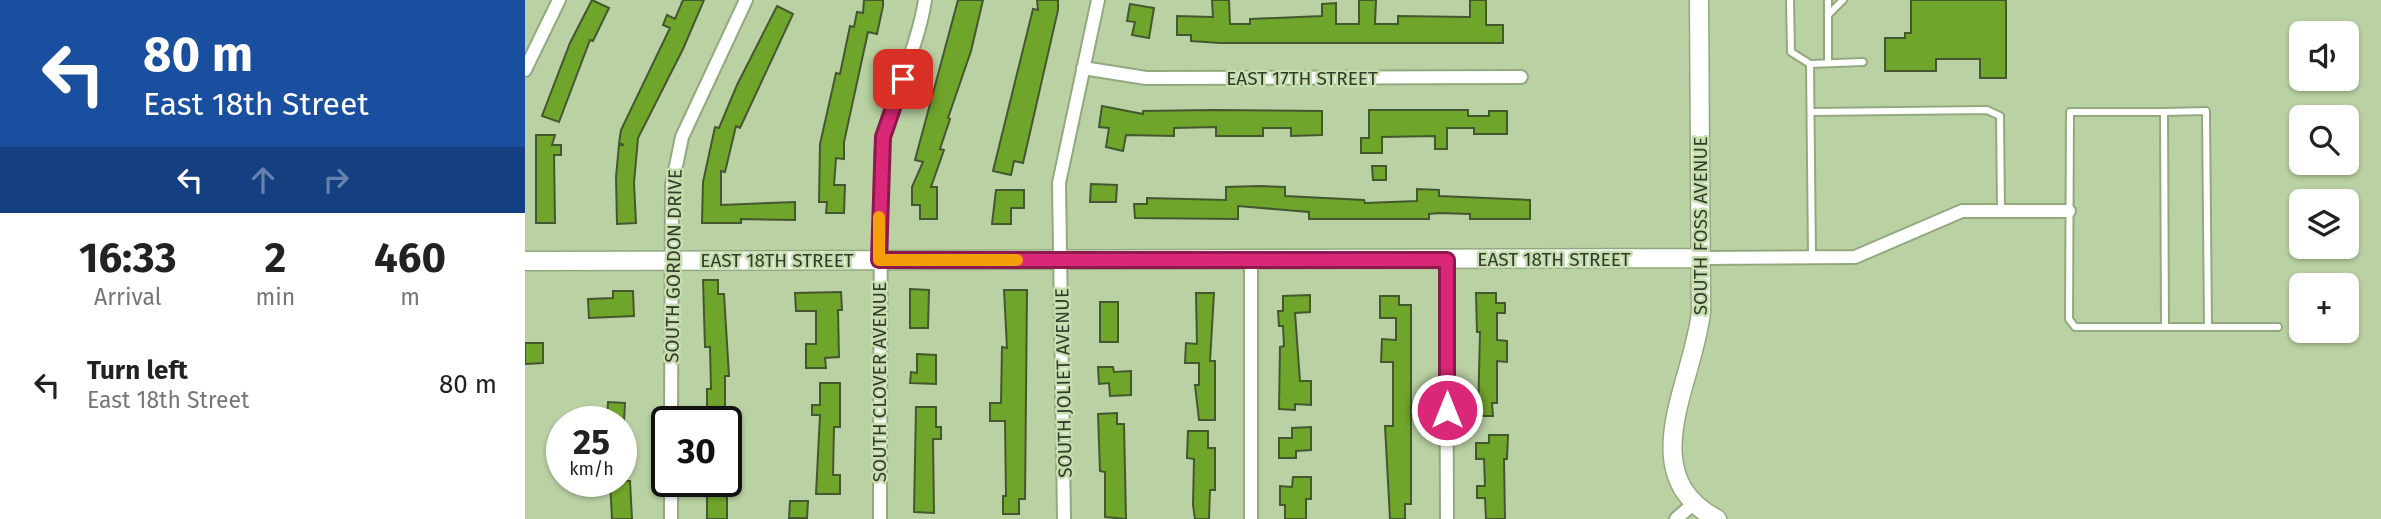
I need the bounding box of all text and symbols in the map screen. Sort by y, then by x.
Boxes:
map controls [2289,21,2359,343]
button: sound [2289,21,2359,91]
text: 80 m [143,25,253,84]
icon: left [28,28,119,119]
pin [873,49,933,109]
icon: arrive [884,60,922,98]
street label: EAST 17TH STREET [1226,67,1378,90]
text: East 18th Street [143,85,369,123]
button: search [2289,105,2359,175]
street label: SOUTH FOSS AVENUE [1689,137,1712,315]
icon: left [171,161,209,199]
icon: ahead [244,161,282,199]
icon: right [317,161,355,199]
street label: SOUTH GORDON DRIVE [660,169,687,363]
button: layers [2289,189,2359,259]
text: 16:33 [79,233,177,283]
text: 2 [264,233,286,283]
text: 460 [374,233,446,283]
street label: EAST 18TH STREET [1477,248,1631,271]
street label: EAST 18TH STREET [700,249,854,272]
button: + [2289,273,2359,343]
street label: SOUTH CLOVER AVENUE [868,282,891,482]
text: Arrival [94,283,161,311]
text: min [255,283,295,311]
text: m [400,283,420,311]
street label: SOUTH JOLIET AVENUE [1050,288,1077,478]
text: Turn left [87,355,188,386]
icon: left [28,366,66,404]
text: 80 m [439,369,497,400]
position arrow [1410,373,1484,447]
text: East 18th Street [87,386,249,414]
speed limit sign: 30 [651,406,742,497]
text: 25 [573,421,610,463]
text: km/h [569,458,614,480]

